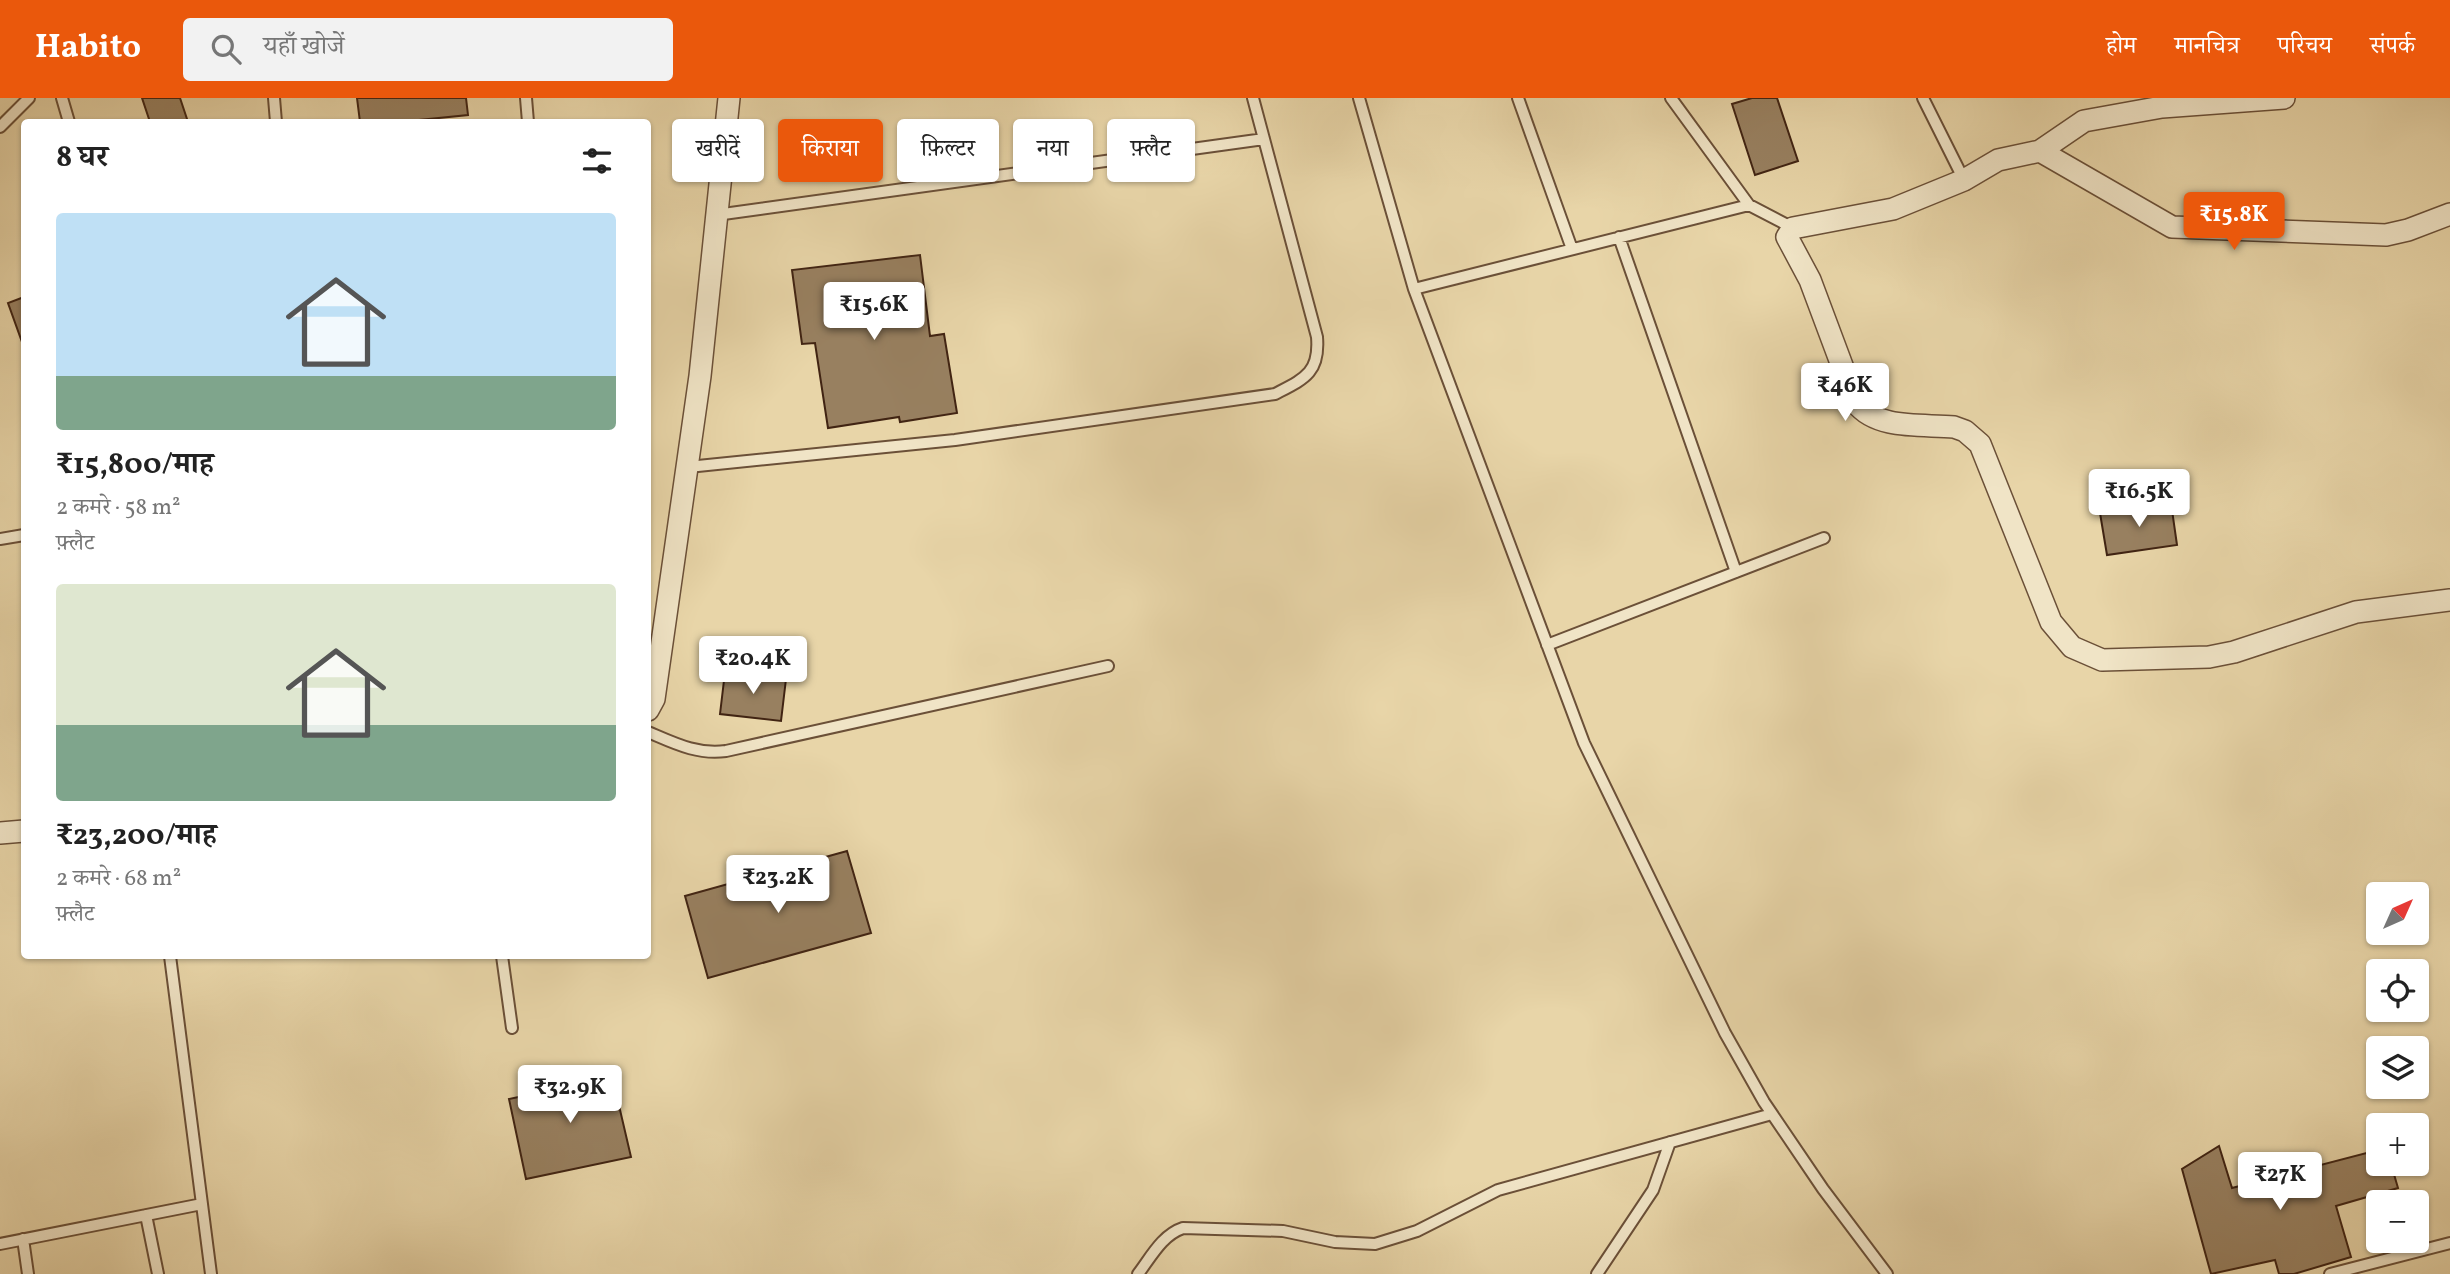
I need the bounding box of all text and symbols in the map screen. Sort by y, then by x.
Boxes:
search box [183,18,673,81]
text: Habito [35,26,141,72]
text: यहाँ खोजें [263,29,344,65]
icon: search [207,30,245,68]
text: होम [2106,30,2136,64]
text: मानचित्र [2174,30,2240,64]
text: परिचय [2278,30,2332,64]
text: संपर्क [2370,30,2415,64]
chip: खरीदें [672,119,764,182]
chip: किराया [778,119,883,182]
chip: फ़िल्टर [897,119,999,182]
chip: नया [1013,119,1093,182]
chip: फ़्लैट [1107,119,1195,182]
text: 8 घर [56,137,108,179]
icon: filters [578,142,616,180]
pin: ₹15.8K [2177,192,2291,252]
text: ₹15.8K [2200,199,2268,231]
icon: home [273,259,399,385]
pin: ₹15.6K [817,282,931,342]
text: ₹15.6K [840,289,908,321]
pin: ₹46K [1804,364,1886,423]
text: ₹46K [1817,370,1873,402]
text: ₹15,800/माह [56,444,214,486]
pin: ₹16.5K [2082,470,2196,529]
text: ₹16.5K [2105,476,2173,508]
text: 2 कमरे · 58 m² [56,492,181,524]
text: फ़्लैट [56,528,94,560]
icon: home [273,630,399,756]
pin: ₹20.4K [696,636,810,696]
text: ₹20.4K [715,643,791,675]
text: ₹23,200/माह [56,815,217,857]
pin: ₹23.2K [721,856,835,915]
text: ₹23.2K [742,862,814,894]
text: 2 कमरे · 68 m² [56,863,181,895]
north arrow [2366,882,2429,945]
map controls [2366,882,2429,1253]
text: फ़्लैट [56,899,94,931]
button: locate [2366,959,2429,1022]
button: layers [2366,1036,2429,1099]
pin: ₹32.9K [513,1066,627,1125]
text: ₹32.9K [534,1072,606,1104]
button: + [2366,1113,2429,1176]
pin: ₹27K [2239,1152,2321,1212]
text: ₹27K [2254,1159,2306,1191]
button: − [2366,1190,2429,1253]

